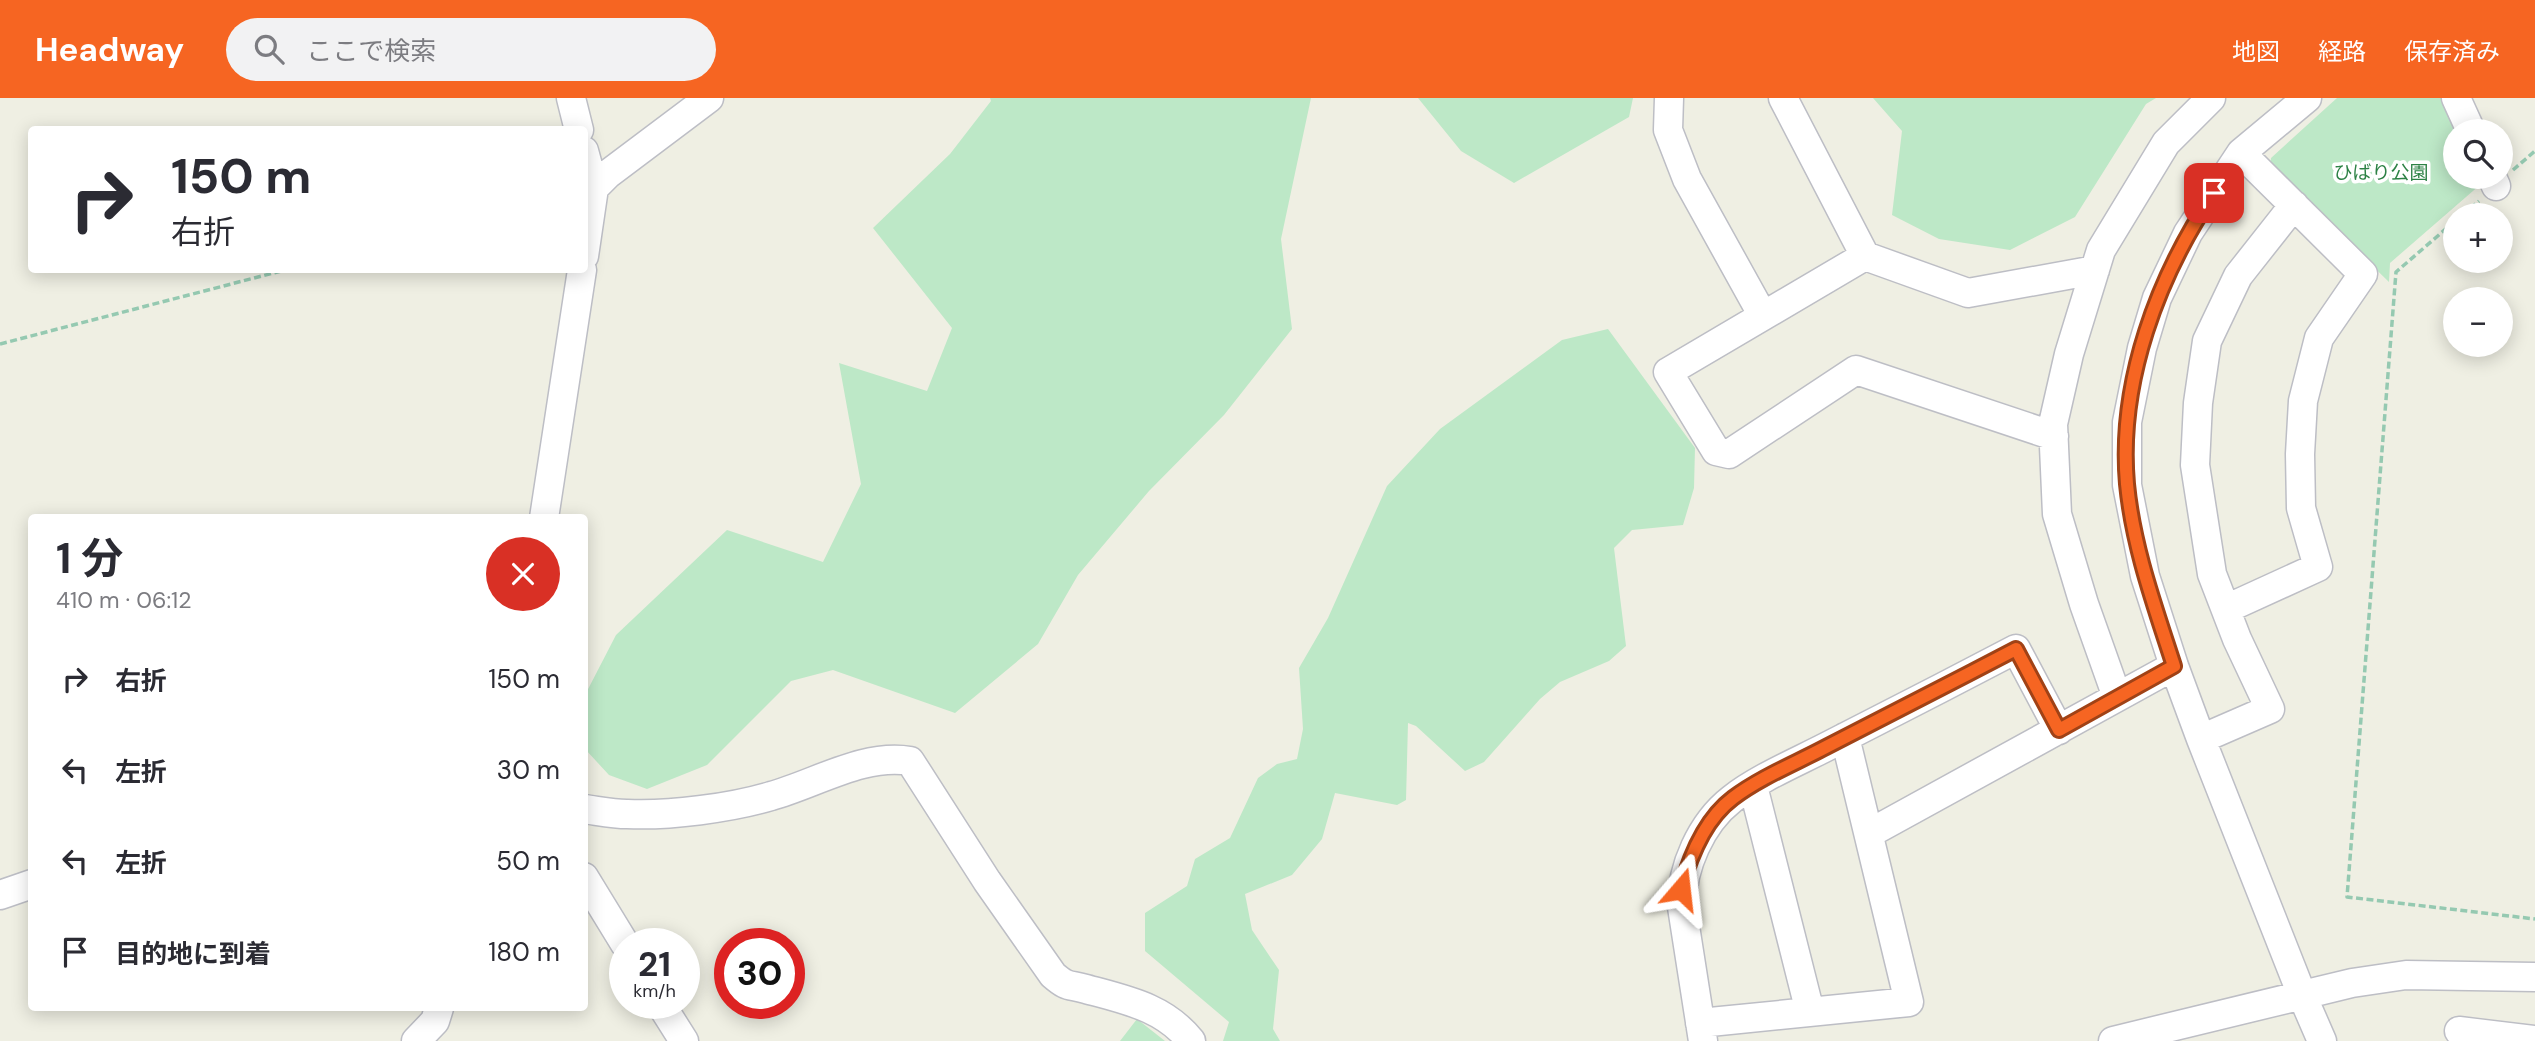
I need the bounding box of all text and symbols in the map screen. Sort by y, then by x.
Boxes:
search box [226,18,716,81]
text: Headway [35,28,184,71]
icon: search [250,30,288,68]
text: ここで検索 [306,34,436,68]
text: 地図 [2232,36,2280,67]
text: 経路 [2318,36,2366,67]
text: 保存済み [2404,36,2500,67]
map controls [2443,119,2513,357]
button: search [2443,119,2513,189]
text: 150 m [171,144,311,208]
icon: right [56,154,147,245]
park label: ひばり公園 [2333,160,2429,185]
pin [2184,163,2244,223]
icon: arrive [2195,174,2233,212]
button: + [2443,203,2513,273]
text: 右折 [171,211,235,253]
button: − [2443,287,2513,357]
text: 1 分 [56,531,123,586]
button: close [486,537,560,611]
text: 410 m · 06:12 [56,585,192,615]
icon: right [56,660,94,698]
text: 150 m [488,662,560,696]
text: 右折 [115,664,167,698]
icon: left [56,751,94,789]
text: 30 m [497,753,560,787]
text: 左折 [115,755,167,789]
icon: left [56,842,94,880]
text: 50 m [496,844,560,878]
text: 左折 [115,846,167,880]
position arrow [1644,852,1718,926]
speed limit sign: 30 [714,928,805,1019]
icon: arrive [56,933,94,971]
text: 180 m [488,935,560,969]
text: 目的地に到着 [115,937,271,971]
text: 21 [638,941,671,987]
text: km/h [633,979,676,1003]

